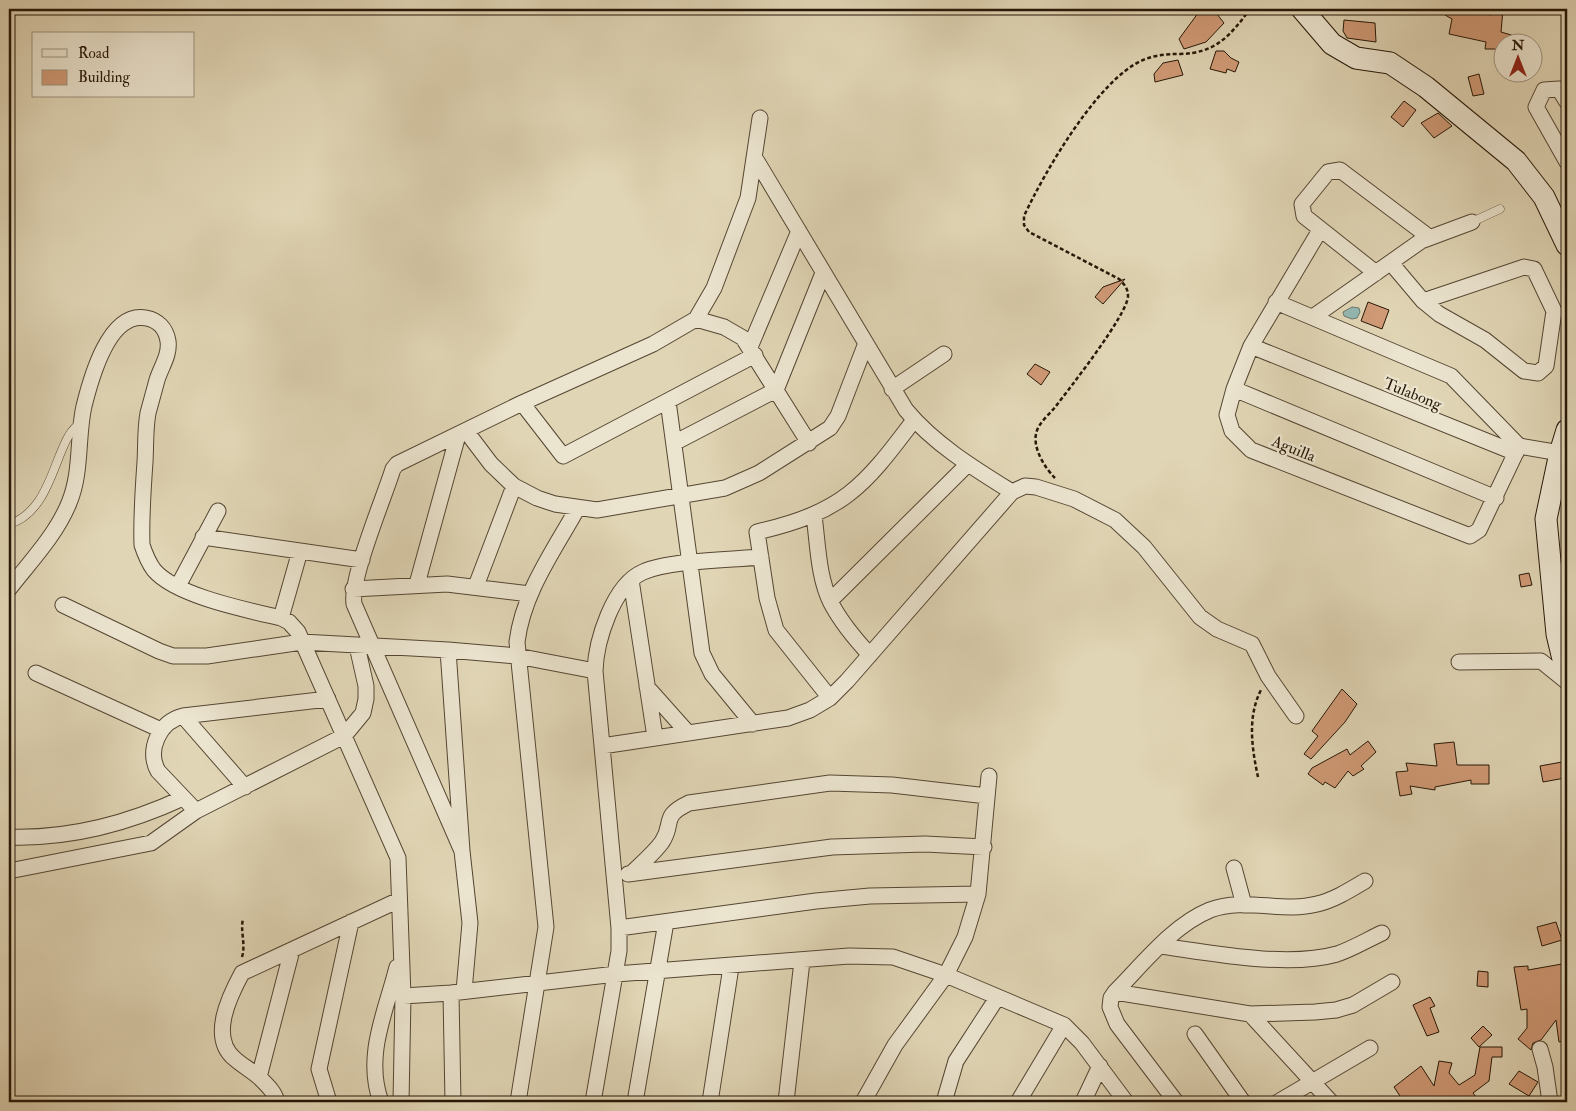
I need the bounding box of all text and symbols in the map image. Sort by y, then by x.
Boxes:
legend [32,32,195,98]
north arrow [1494,32,1544,82]
text: N [1511,37,1525,54]
text: Road [78,44,110,63]
text: Building [78,68,130,87]
street label: Tulabong [1381,373,1446,415]
street label: Aguilla [1268,431,1319,467]

